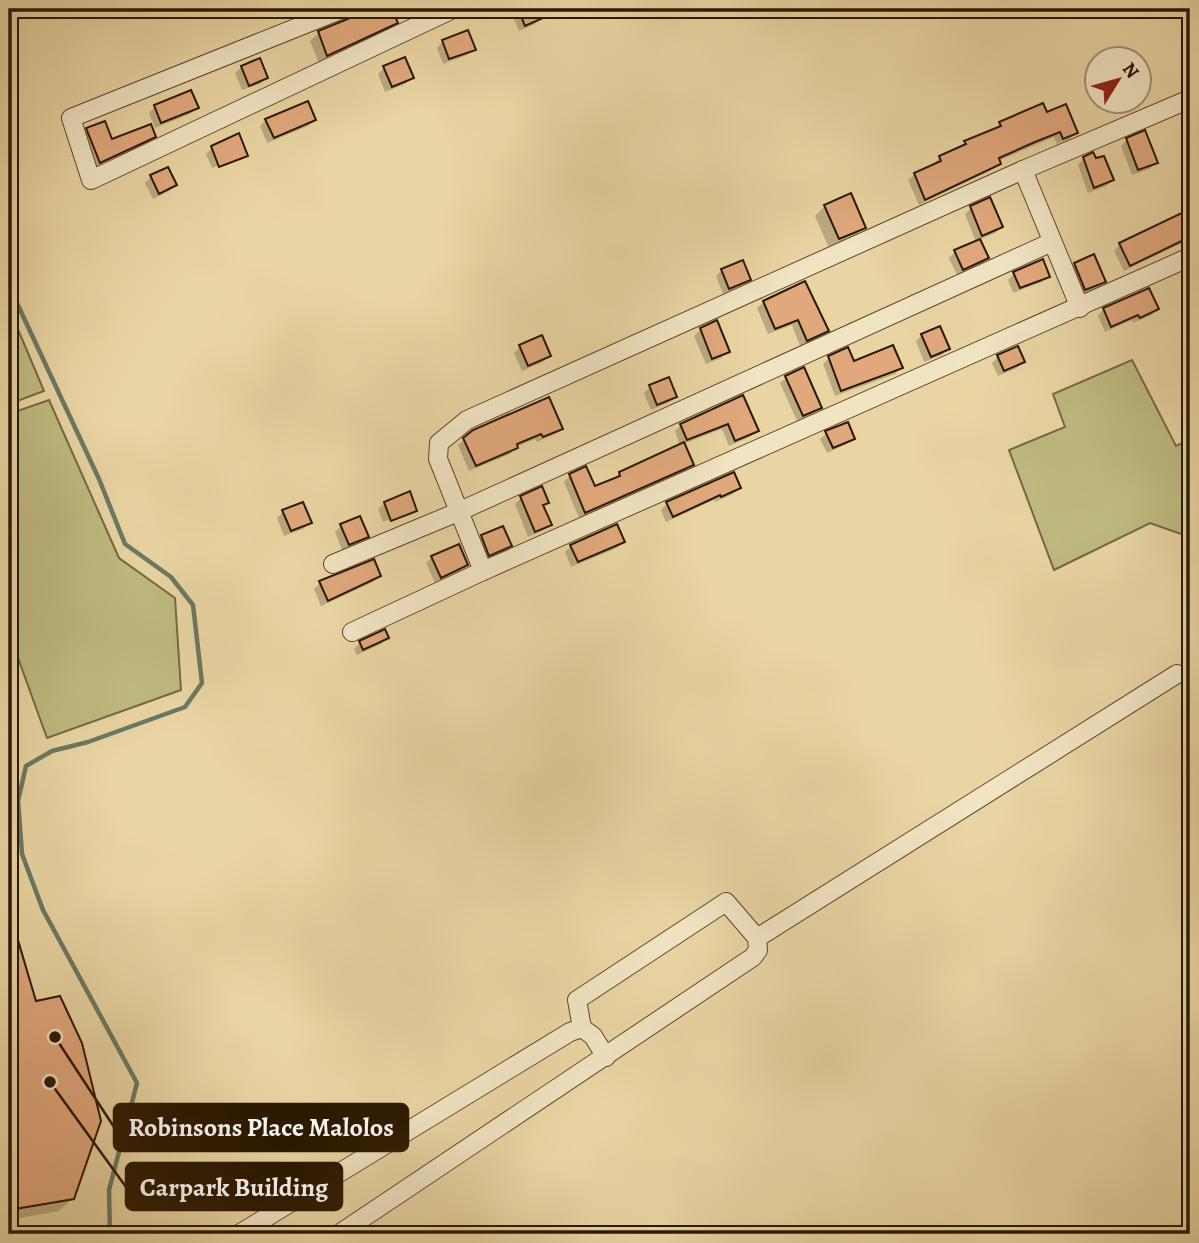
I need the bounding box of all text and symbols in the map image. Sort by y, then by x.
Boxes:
north arrow [1084,46,1154,116]
text: N [1116,57,1145,84]
callout: Robinsons Place Malolos [114,1104,408,1151]
text: Robinsons Place Malolos [128,1110,394,1145]
callout: Carpark Building [126,1163,342,1210]
text: Carpark Building [140,1170,329,1205]

